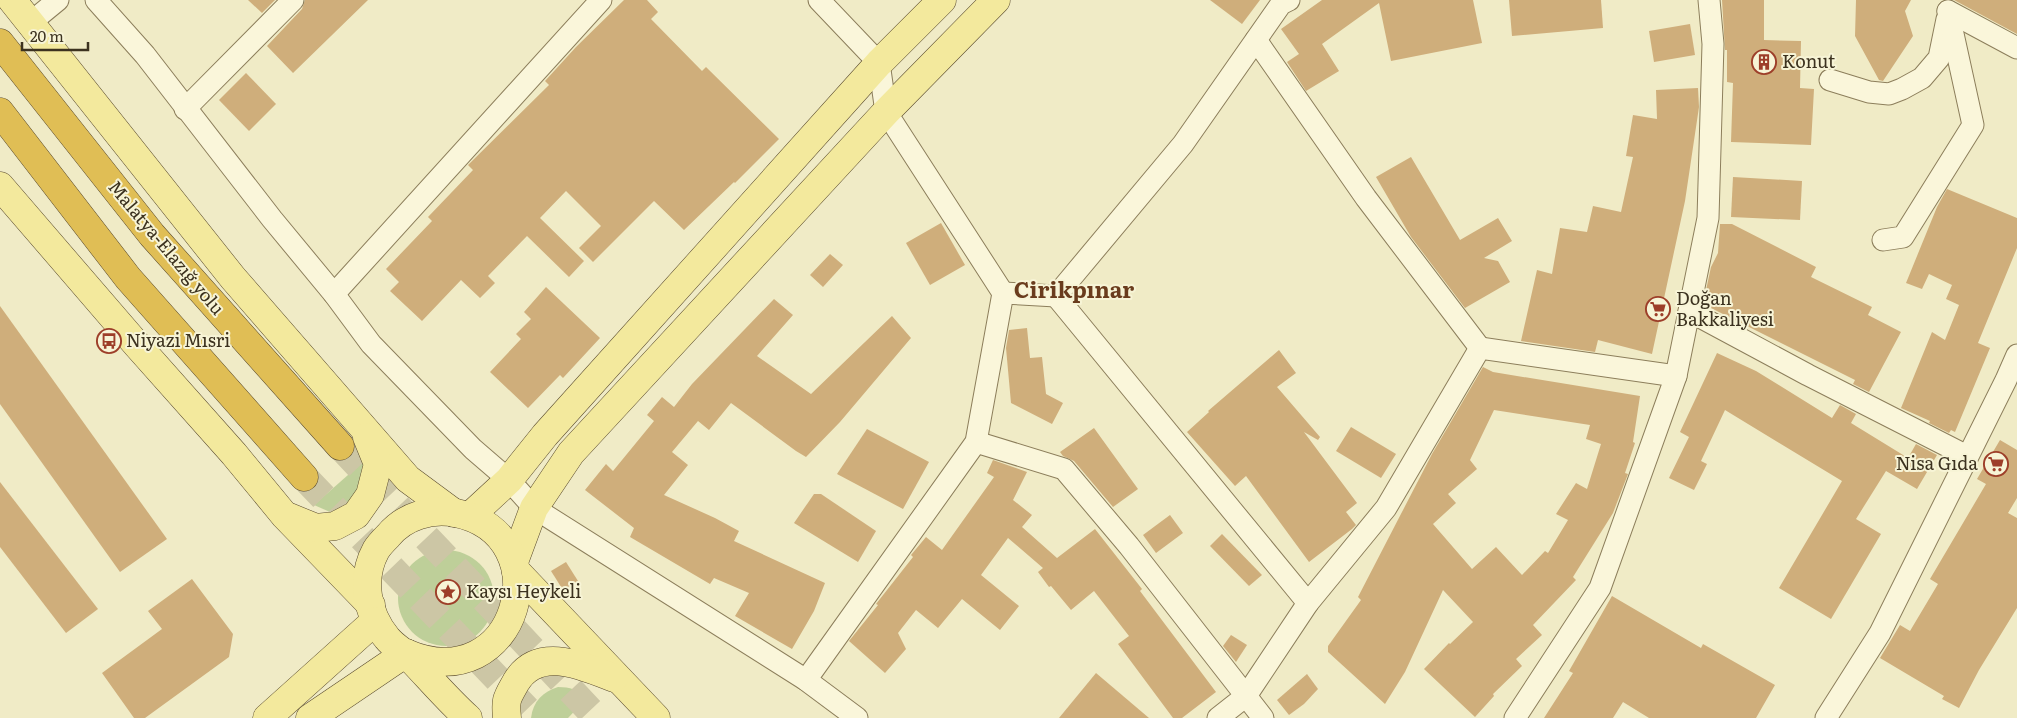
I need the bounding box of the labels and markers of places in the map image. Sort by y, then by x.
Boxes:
place label: Konut [1782,47,1836,74]
building icon: Konut [1751,49,1777,75]
place label: Doğan Bakkaliyesi [1676,284,1774,332]
supermarket icon: Doğan Bakkaliyesi [1645,296,1671,322]
place label: Niyazi Mısri [126,326,230,353]
bus stop icon: Niyazi Mısri [96,328,122,354]
place label: Nisa Gıda [1896,449,1978,476]
supermarket icon: Nisa Gıda [1983,451,2009,477]
place label: Kaysı Heykeli [466,577,581,604]
place icon: Kaysı Heykeli [435,579,461,605]

